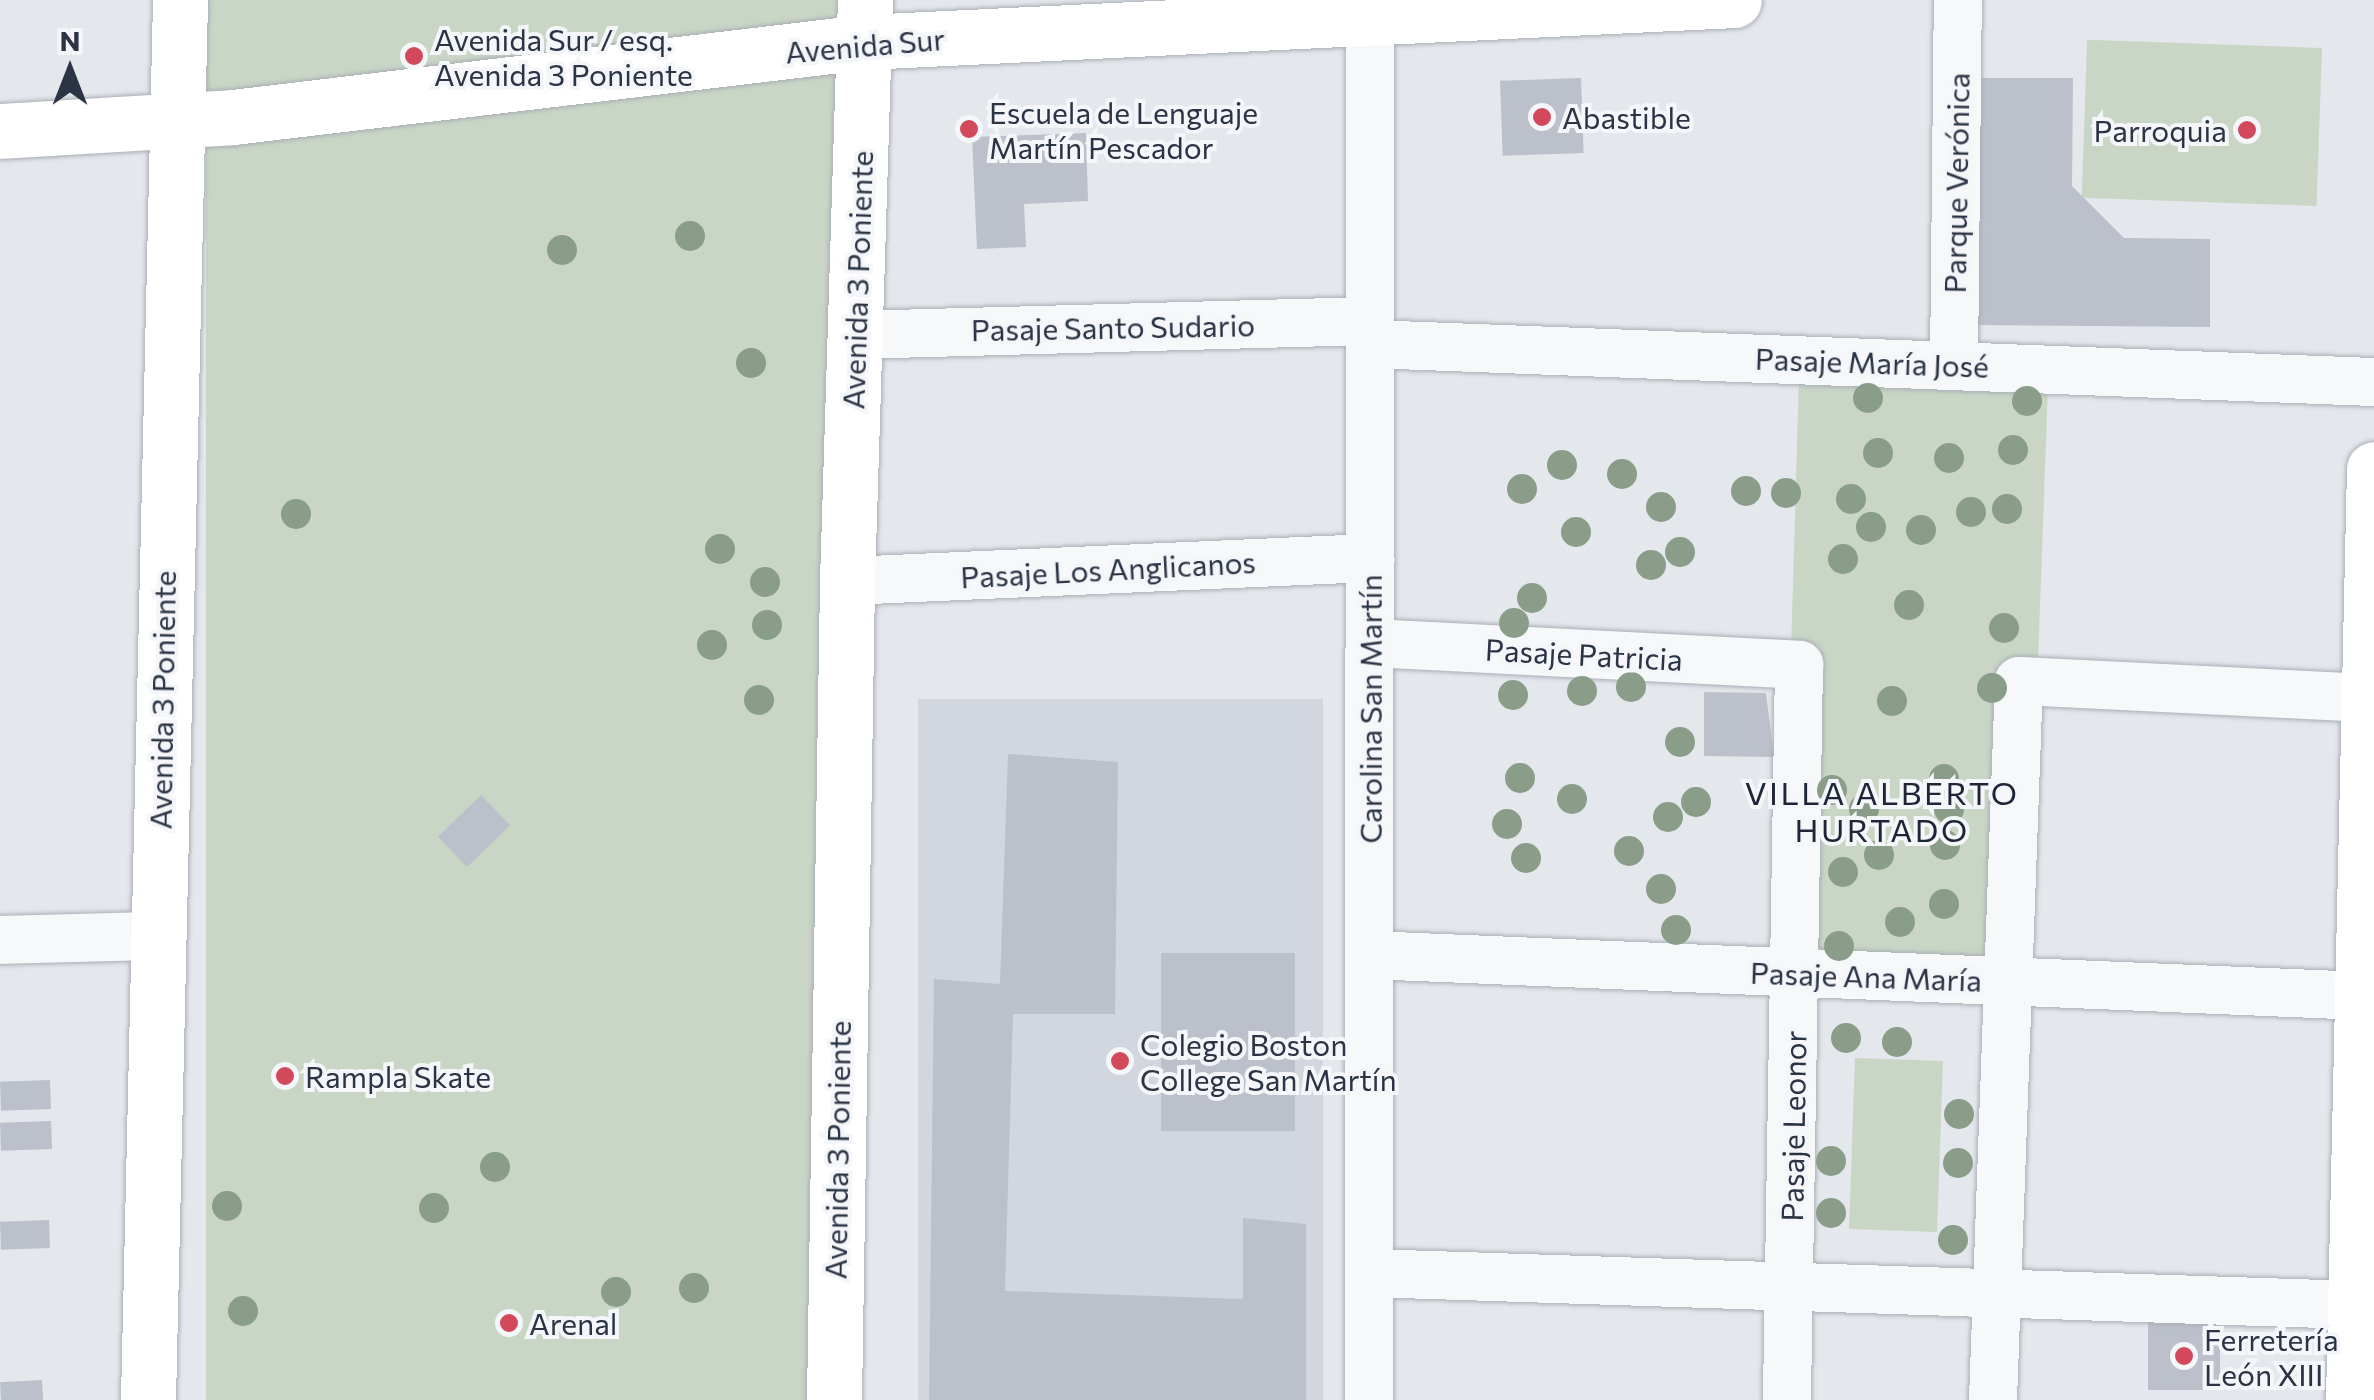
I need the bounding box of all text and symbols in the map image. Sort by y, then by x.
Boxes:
north arrow [20,20,120,120]
street label: Avenida Sur [784,20,946,70]
place label: Avenida Sur / esq. Avenida 3 Poniente [434,21,693,92]
text: N [60,23,81,57]
marker: Avenida Sur / esq. Avenida 3 Poniente [403,45,425,67]
street label: Parque Verónica [1936,72,1976,294]
place label: Escuela de Lenguaje Martín Pescador [989,94,1258,164]
place label: Abastible [1562,99,1691,135]
marker: Abastible [1531,106,1553,128]
place label: Parroquia [2093,112,2227,148]
marker: Escuela de Lenguaje Martín Pescador [958,118,980,140]
marker: Parroquia [2236,119,2258,141]
street label: Avenida 3 Poniente [834,150,880,410]
street label: Pasaje Santo Sudario [971,307,1255,347]
street label: Pasaje María José [1754,340,1990,384]
street label: Pasaje Los Anglicanos [959,543,1257,595]
street label: Avenida 3 Poniente [142,570,182,830]
street label: Carolina San Martín [1352,574,1388,844]
street label: Pasaje Patricia [1484,631,1684,677]
district label: VILLA ALBERTO HURTADO [1745,774,2019,849]
street label: Pasaje Ana María [1749,954,1983,998]
street label: Avenida 3 Poniente [817,1020,857,1280]
place label: Colegio Boston College San Martín [1140,1026,1397,1096]
street label: Pasaje Leonor [1773,1030,1813,1222]
marker: Colegio Boston College San Martín [1109,1050,1131,1072]
place label: Rampla Skate [305,1058,491,1094]
marker: Rampla Skate [274,1065,296,1087]
place label: Arenal [529,1305,617,1341]
marker: Arenal [498,1312,520,1334]
place label: Ferretería León XIII [2204,1321,2339,1392]
marker: Ferretería León XIII [2173,1345,2195,1367]

